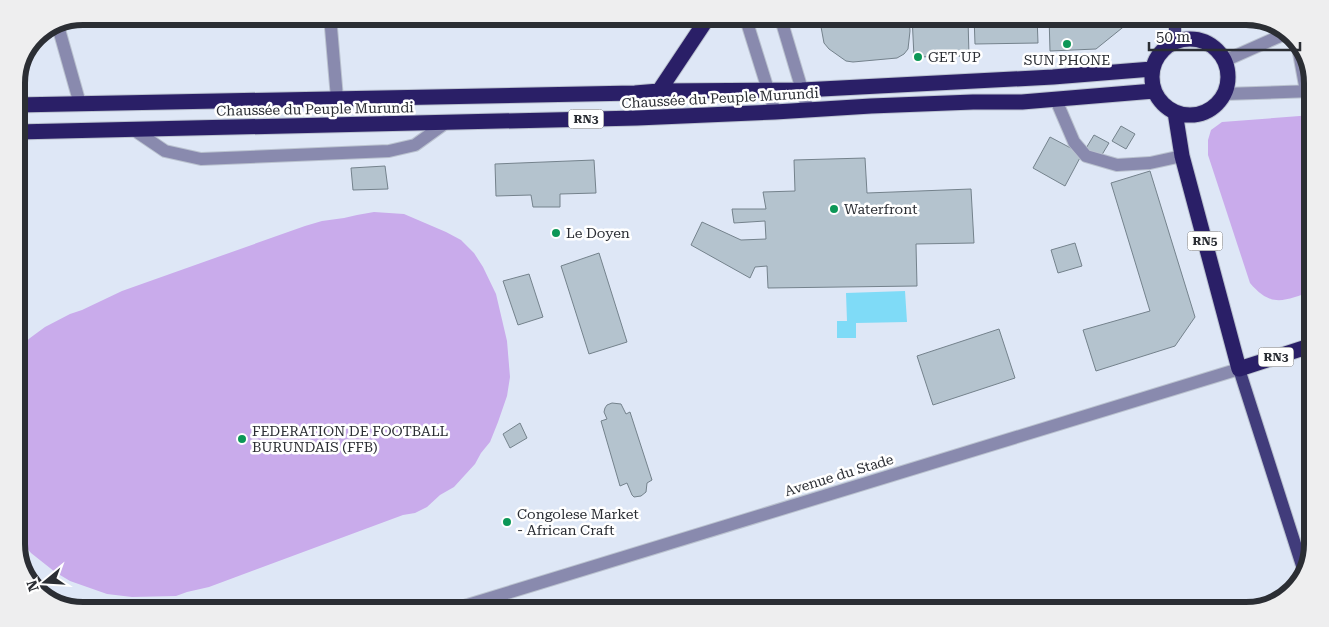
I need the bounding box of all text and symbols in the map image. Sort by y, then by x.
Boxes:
scale bar [1149,20,1300,52]
text: 50 m [1156,28,1191,46]
marker: SUN PHONE [1061,38,1073,50]
place label: GET UP [928,49,981,65]
marker: GET UP [912,51,924,63]
place label: SUN PHONE [1024,52,1110,68]
street label: Chaussée du Peuple Murundi [621,85,820,111]
street label: Chaussée du Peuple Murundi [216,99,414,119]
road number: RN3 [568,110,604,128]
place label: Waterfront [844,201,917,217]
marker: Waterfront [828,203,840,215]
place label: Le Doyen [566,225,630,241]
marker: Le Doyen [550,227,562,239]
road number: RN5 [1188,232,1222,250]
road number: RN3 [1258,348,1294,367]
place label: FEDERATION DE FOOTBALL BURUNDAIS (FFB) [252,423,449,455]
marker: FEDERATION DE FOOTBALL BURUNDAIS (FFB) [236,433,248,445]
street label: Avenue du Stade [783,451,896,499]
place label: Congolese Market - African Craft [517,506,639,538]
marker: Congolese Market - African Craft [501,516,513,528]
north arrow [20,557,70,607]
text: N [23,578,42,594]

